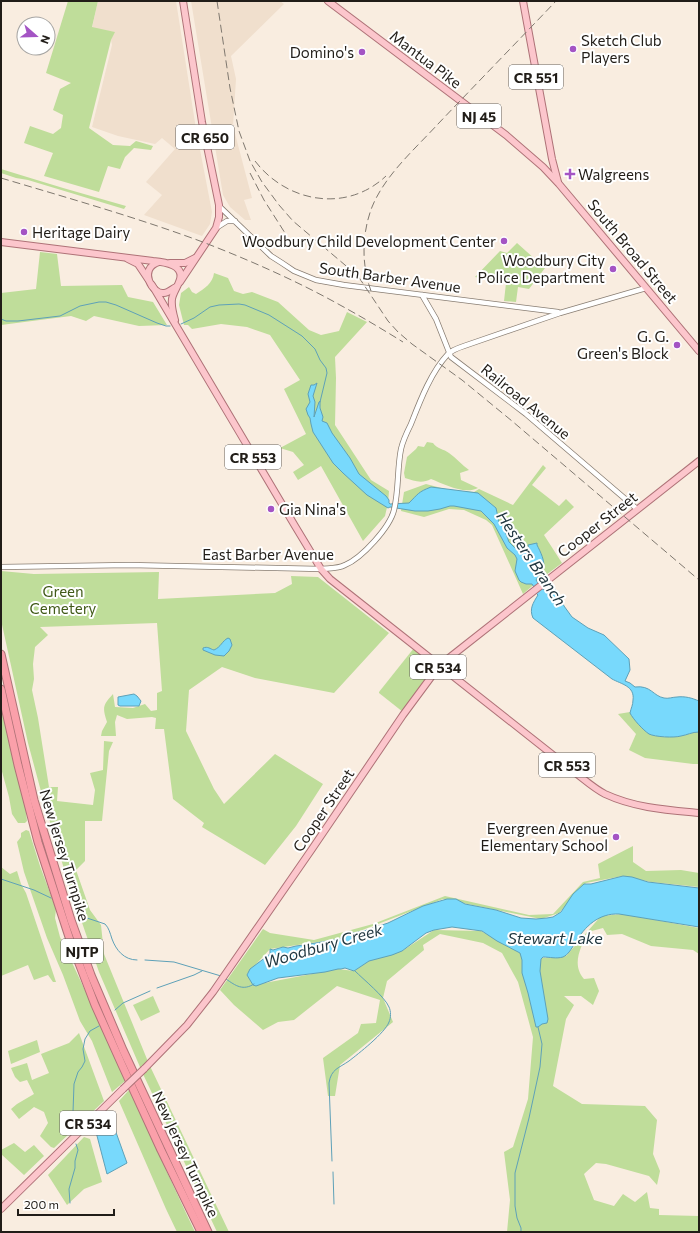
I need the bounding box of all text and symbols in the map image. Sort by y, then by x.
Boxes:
north arrow [16,16,56,56]
street label: Mantua Pike [387,26,465,92]
place label: Sketch Club Players [581,31,662,66]
text: N [38,33,53,46]
place label: Domino's [290,43,354,61]
marker: Sketch Club Players [568,44,578,54]
marker: Domino's [357,47,367,57]
road number: CR 551 [509,65,563,89]
road number: NJ 45 [457,104,501,128]
road number: CR 650 [176,125,234,149]
place label: Walgreens [578,165,649,183]
marker: Walgreens [565,169,575,179]
street label: South Broad Street [584,195,682,307]
place label: Heritage Dairy [32,223,131,241]
marker: Heritage Dairy [19,227,29,237]
place label: Woodbury Child Development Center [242,232,496,250]
marker: Woodbury Child Development Center [499,236,509,246]
place label: Woodbury City Police Department [477,251,605,286]
street label: South Barber Avenue [318,258,462,296]
marker: Woodbury City Police Department [608,264,618,274]
place label: G. G. Green's Block [577,327,669,362]
marker: G. G. Green's Block [672,340,682,350]
street label: Railroad Avenue [478,360,574,443]
road number: CR 553 [225,445,281,469]
street label: Cooper Street [554,487,640,561]
place label: Gia Nina's [279,500,346,518]
marker: Gia Nina's [266,504,276,514]
water label: Hesters Branch [493,507,571,609]
street label: East Barber Avenue [202,545,334,563]
park label: Green Cemetery [30,582,97,617]
road number: CR 534 [410,655,466,679]
road number: CR 553 [539,753,595,777]
street label: Cooper Street [289,765,357,855]
street label: New Jersey Turnpike [36,787,94,923]
place label: Evergreen Avenue Elementary School [481,819,608,854]
marker: Evergreen Avenue Elementary School [611,832,621,842]
water label: Woodbury Creek [262,919,385,971]
water label: Stewart Lake [507,928,603,947]
road number: NJTP [61,939,103,963]
street label: New Jersey Turnpike [149,1088,223,1220]
road number: CR 534 [60,1111,116,1135]
scale bar [18,1191,114,1217]
text: 200 m [24,1197,59,1211]

